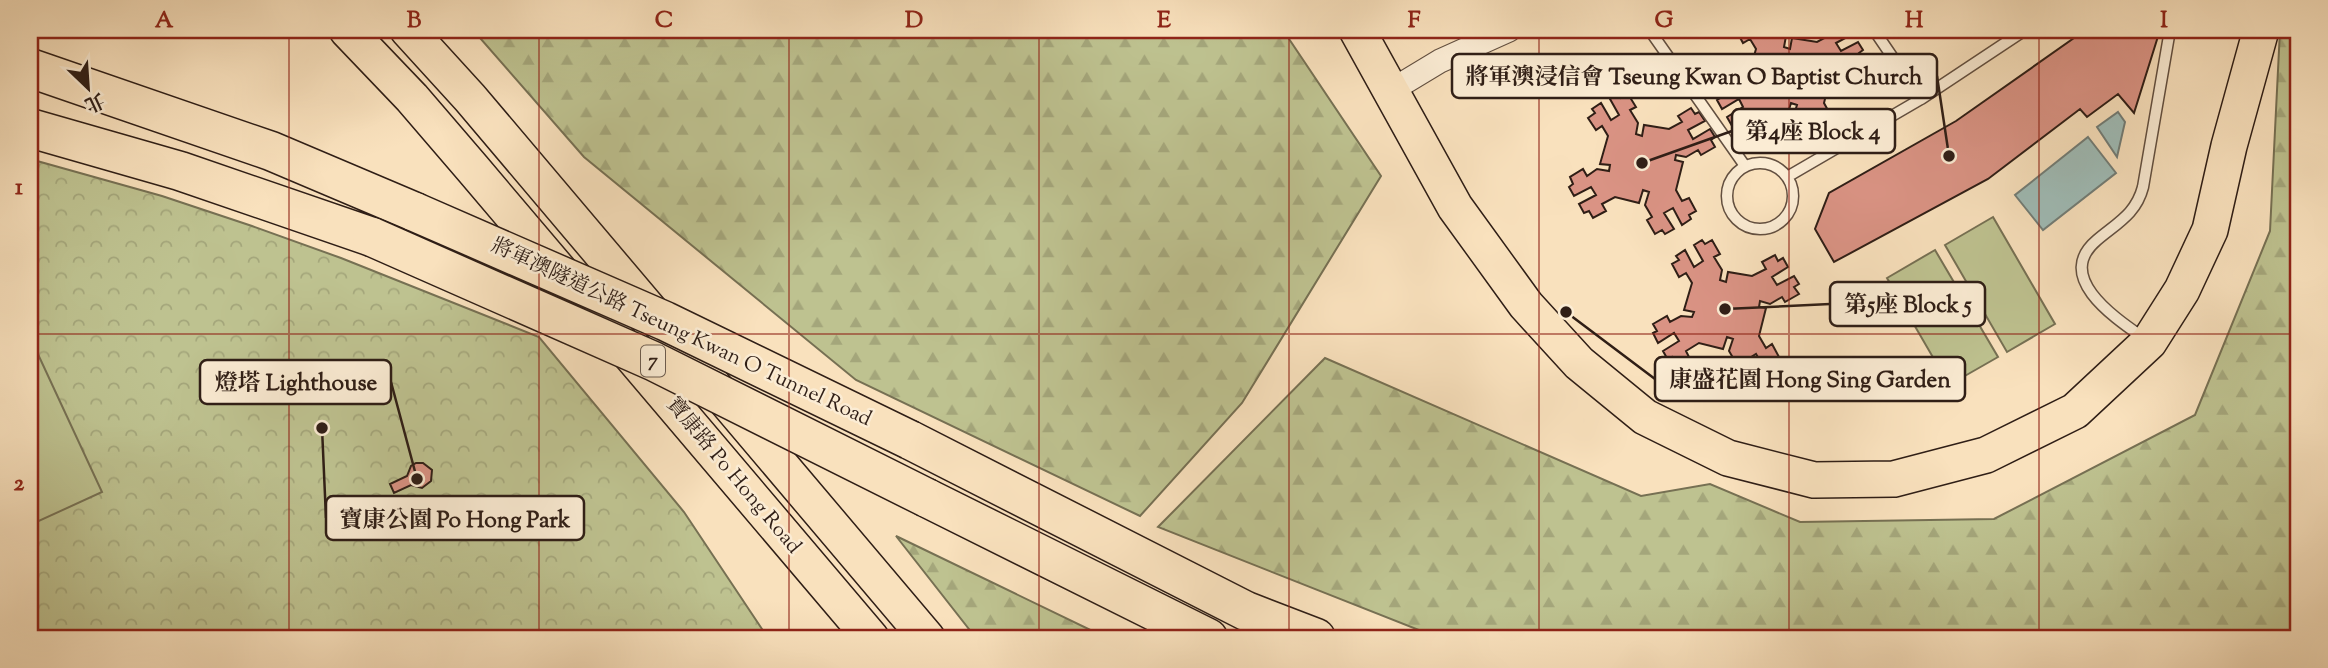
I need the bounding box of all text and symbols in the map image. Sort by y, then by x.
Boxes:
text: A [155,5,174,38]
text: B [407,5,422,38]
text: C [655,5,673,38]
text: D [905,5,923,38]
text: E [1157,5,1171,38]
text: F [1408,5,1421,38]
text: G [1655,5,1674,38]
text: H [1905,5,1924,38]
text: I [2160,5,2168,38]
north arrow [52,52,122,122]
callout: 將軍澳浸信會 Tseung Kwan O Baptist Church [1452,54,1937,98]
text: 將軍澳浸信會 Tseung Kwan O Baptist Church [1466,62,1923,95]
text: 北 [80,85,108,117]
callout: 第4座 Block 4 [1732,109,1895,153]
text: 第4座 Block 4 [1746,117,1881,150]
text: 1 [15,172,23,205]
street label: 將軍澳隧道公路 Tseung Kwan O Tunnel Road [486,231,876,435]
callout: 第5座 Block 5 [1830,282,1985,326]
text: 第5座 Block 5 [1844,290,1972,323]
road number: 7 [641,346,665,376]
callout: 康盛花園 Hong Sing Garden [1655,357,1965,401]
callout: 燈塔 Lighthouse [200,360,391,404]
text: 康盛花園 Hong Sing Garden [1669,365,1951,398]
text: 燈塔 Lighthouse [215,368,377,401]
street label: 寶康路 Po Hong Road [658,391,808,561]
text: 2 [14,468,25,501]
callout: 寶康公園 Po Hong Park [326,496,584,540]
text: 寶康公園 Po Hong Park [340,505,571,538]

